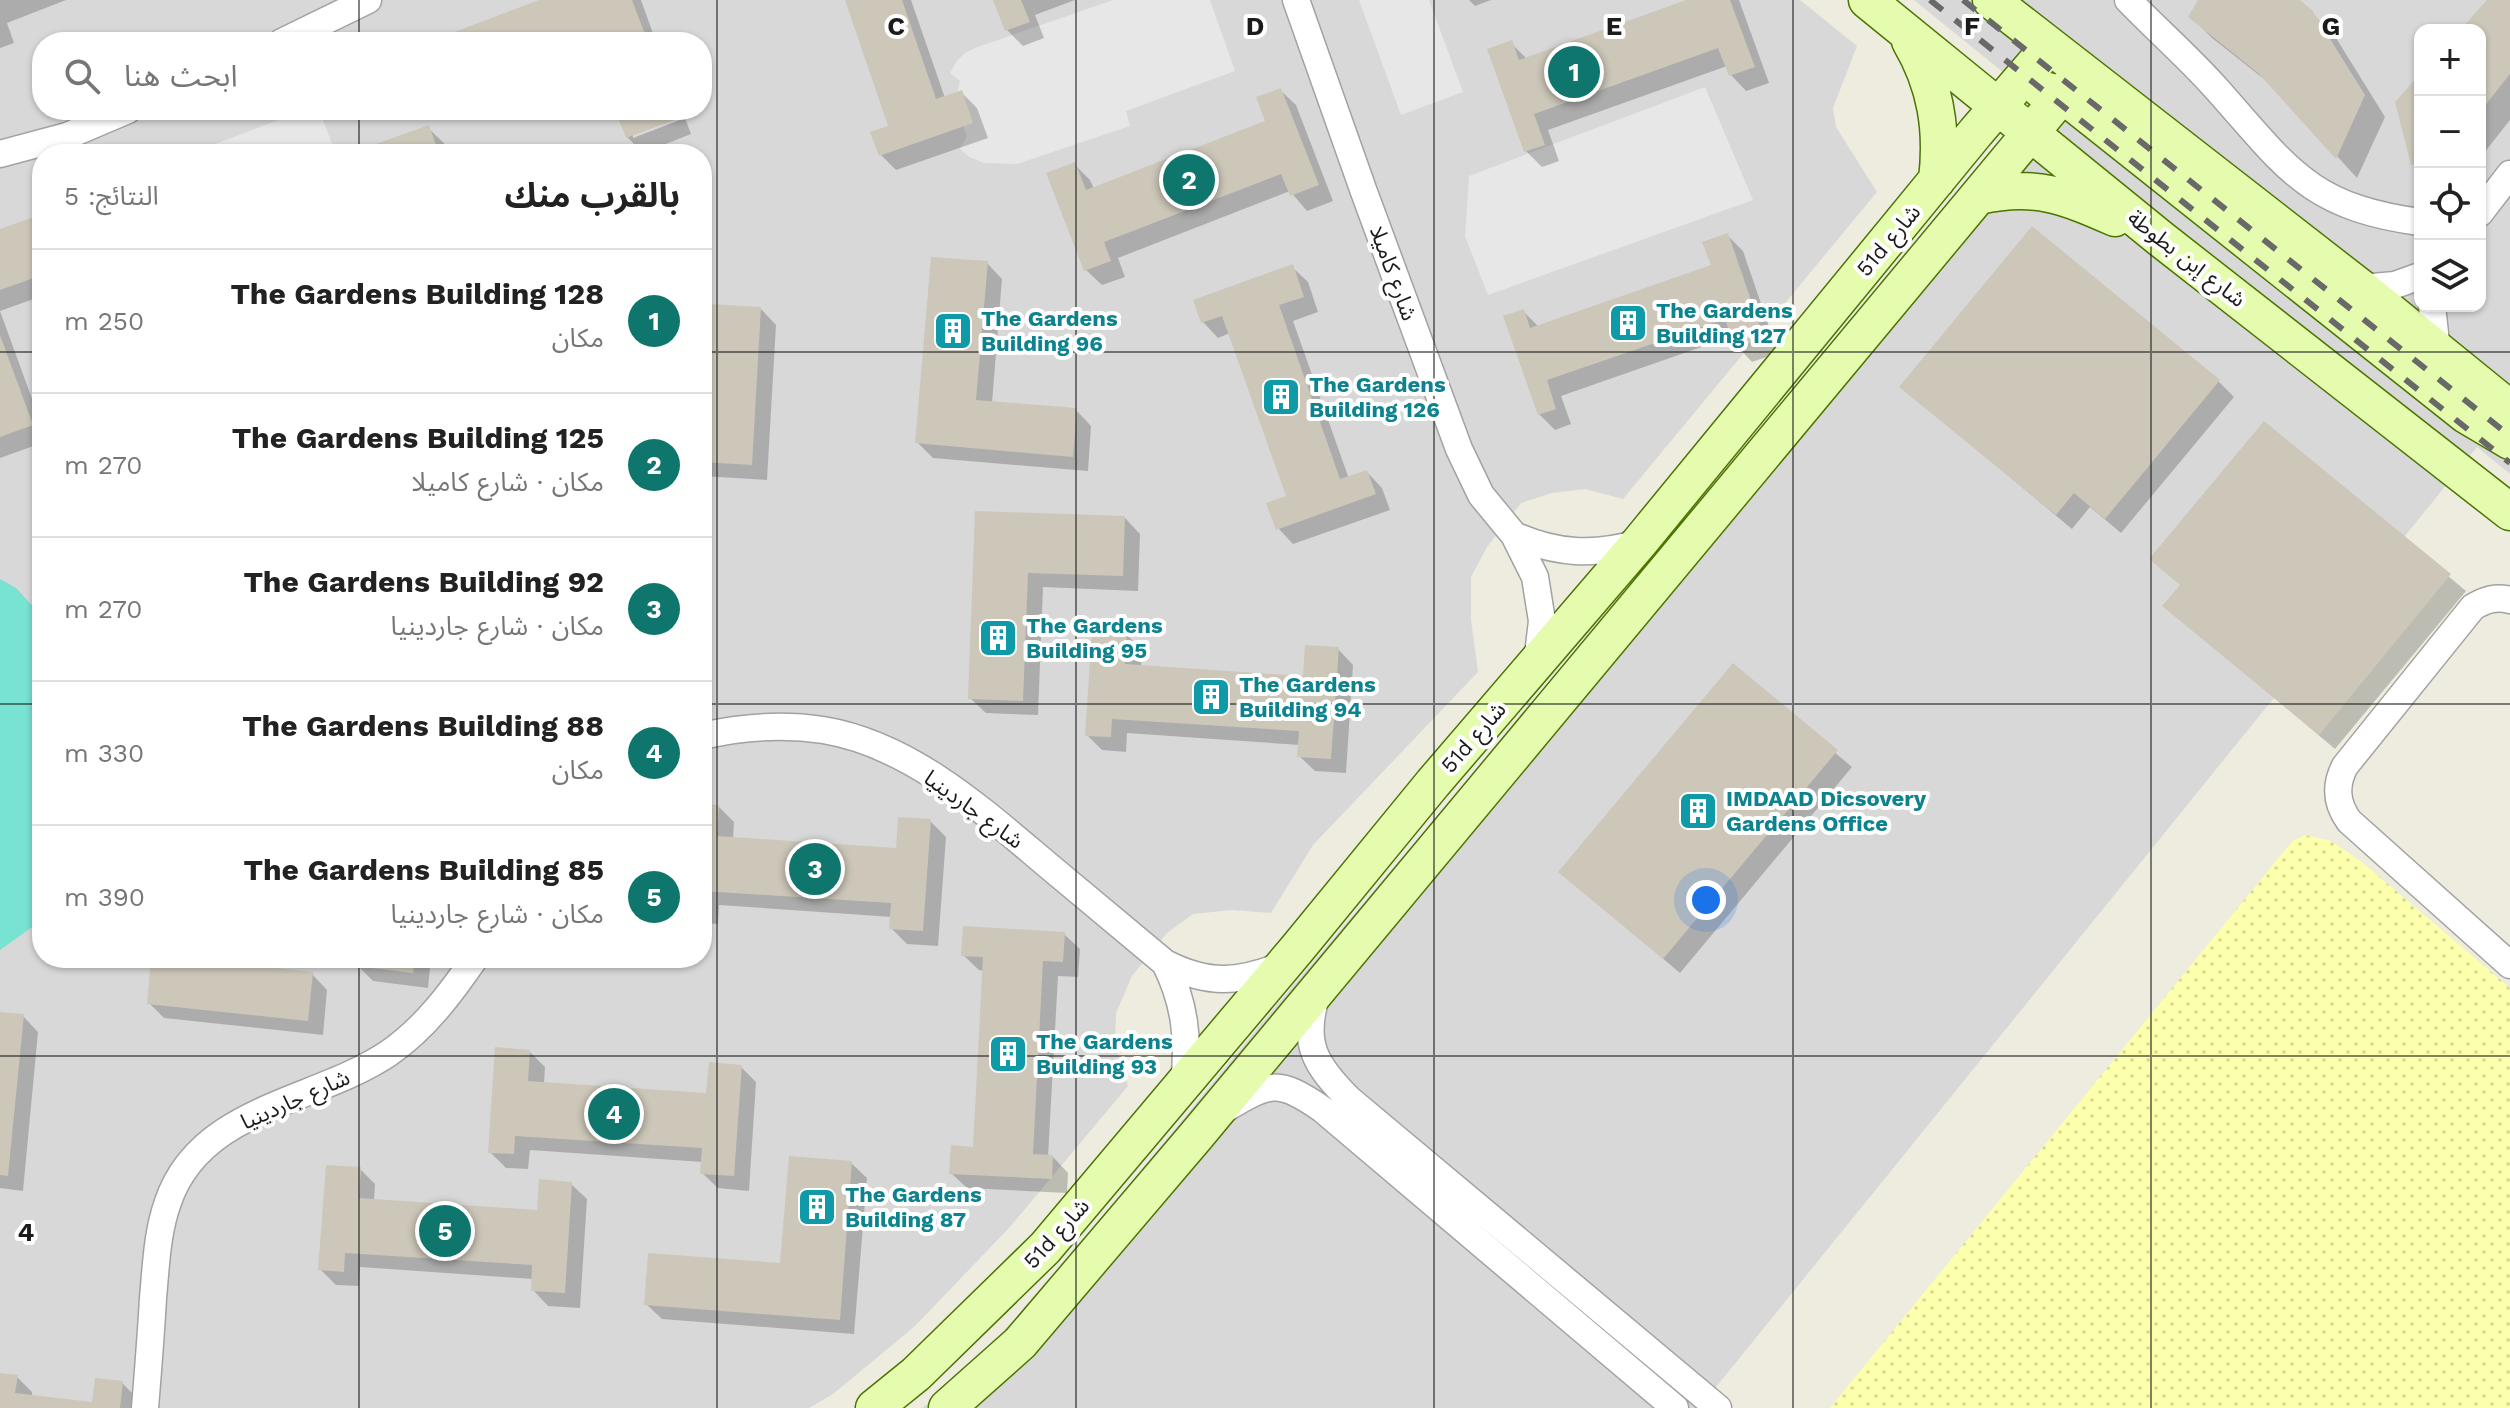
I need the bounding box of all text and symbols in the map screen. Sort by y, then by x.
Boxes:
text: C [887,11,905,41]
text: D [1246,11,1264,41]
text: E [1606,11,1622,41]
text: F [1964,11,1980,41]
text: G [2322,11,2340,41]
map controls [2414,24,2486,312]
button: + [2414,24,2486,96]
search box [32,32,712,120]
pin: 1 [1548,42,1600,102]
icon: search [60,54,104,98]
text: ابحث هنا [124,58,238,93]
button: − [2414,96,2486,168]
pin: 2 [1163,150,1215,210]
button: locate [2414,168,2486,240]
text: بالقرب منك [505,175,680,215]
text: النتائج: 5 [64,181,159,211]
street label: 51d شارع [1851,200,1929,284]
street label: شارع إبن بطوطة [2120,205,2251,315]
street label: شارع كاميلا [1361,222,1422,325]
button: layers [2414,240,2486,312]
text: The Gardens Building 128 [230,276,604,311]
place label: The Gardens Building 127 [1656,298,1793,348]
building icon: The Gardens Building 127 [1607,302,1649,344]
text: 250 m [64,306,144,336]
text: 1 [648,306,660,336]
place label: The Gardens Building 96 [981,306,1118,356]
building icon: The Gardens Building 96 [932,310,974,352]
text: مكان [552,323,604,353]
place label: The Gardens Building 126 [1309,372,1446,422]
building icon: The Gardens Building 126 [1260,376,1302,418]
text: The Gardens Building 125 [232,420,604,455]
text: 270 m [64,450,143,480]
text: 2 [646,450,662,480]
text: مكان · شارع كاميلا [411,467,604,497]
text: The Gardens Building 92 [243,564,604,599]
text: 270 m [64,594,143,624]
text: 3 [646,594,662,624]
text: مكان · شارع جاردينيا [391,611,604,641]
place label: The Gardens Building 95 [1026,613,1163,663]
building icon: The Gardens Building 95 [977,617,1019,659]
place label: The Gardens Building 94 [1239,672,1376,722]
building icon: The Gardens Building 94 [1190,676,1232,718]
street label: 51d شارع [1436,697,1514,780]
text: The Gardens Building 88 [242,708,604,743]
text: 330 m [64,738,144,768]
text: 4 [646,738,662,768]
text: مكان [552,755,604,785]
street label: شارع جاردينيا [917,765,1028,857]
place label: IMDAAD Dicsovery Gardens Office [1726,786,1927,836]
building icon: IMDAAD Dicsovery Gardens Office [1677,790,1719,832]
pin: 3 [789,839,841,899]
text: The Gardens Building 85 [244,852,604,887]
your location [1686,880,1726,920]
text: 390 m [64,882,145,912]
text: 5 [646,882,662,912]
text: مكان · شارع جاردينيا [391,899,604,929]
place label: The Gardens Building 93 [1036,1029,1173,1079]
building icon: The Gardens Building 93 [987,1033,1029,1075]
street label: شارع جاردينيا [237,1064,355,1138]
pin: 4 [588,1084,640,1144]
place label: The Gardens Building 87 [845,1182,982,1232]
building icon: The Gardens Building 87 [796,1186,838,1228]
street label: 51d شارع [1018,1193,1097,1276]
pin: 5 [419,1201,471,1261]
text: 4 [18,1217,35,1247]

